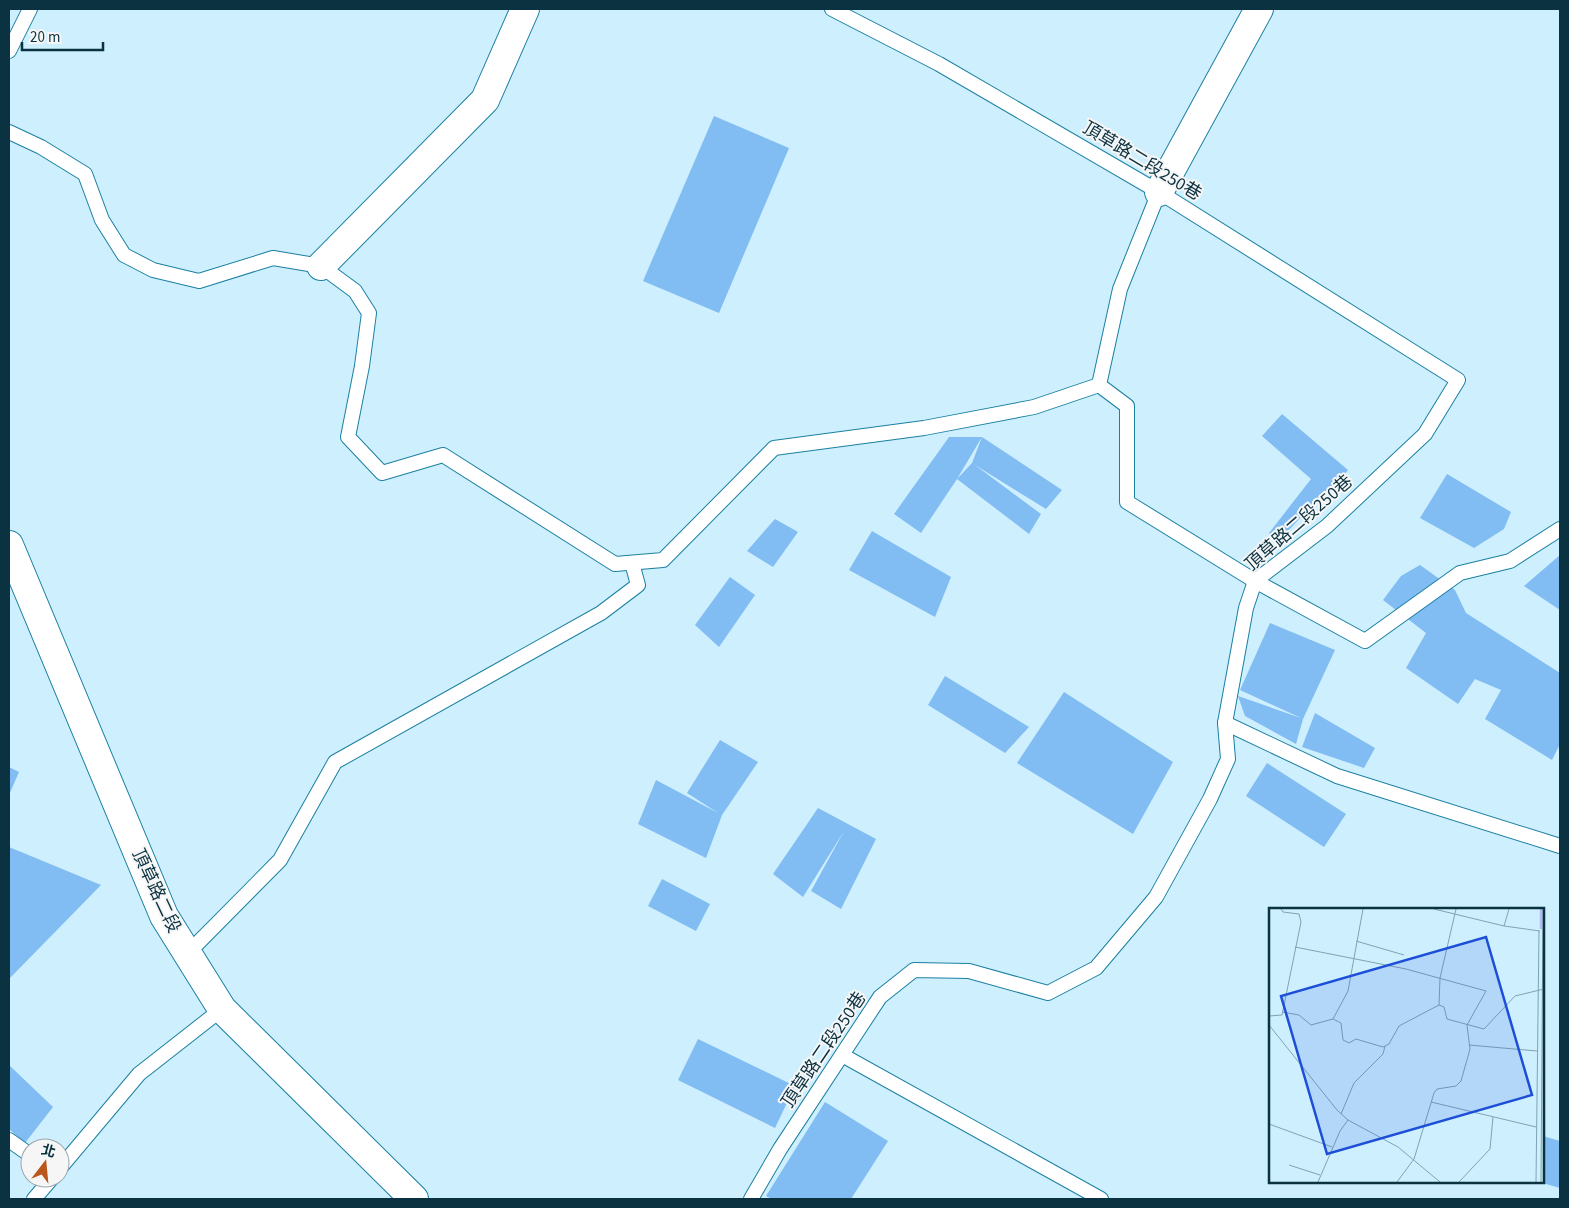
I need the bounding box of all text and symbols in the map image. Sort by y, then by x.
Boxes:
scale bar [22,20,104,52]
text: 20 m [30,27,60,48]
street label: 頂草路二段250巷 [1078,116,1206,206]
street label: 頂草路二段250巷 [1240,469,1358,577]
street label: 頂草路二段 [126,845,186,937]
inset map [1269,908,1544,1183]
street label: 頂草路二段250巷 [776,987,872,1113]
north arrow [20,1138,70,1188]
text: 北 [39,1140,58,1163]

